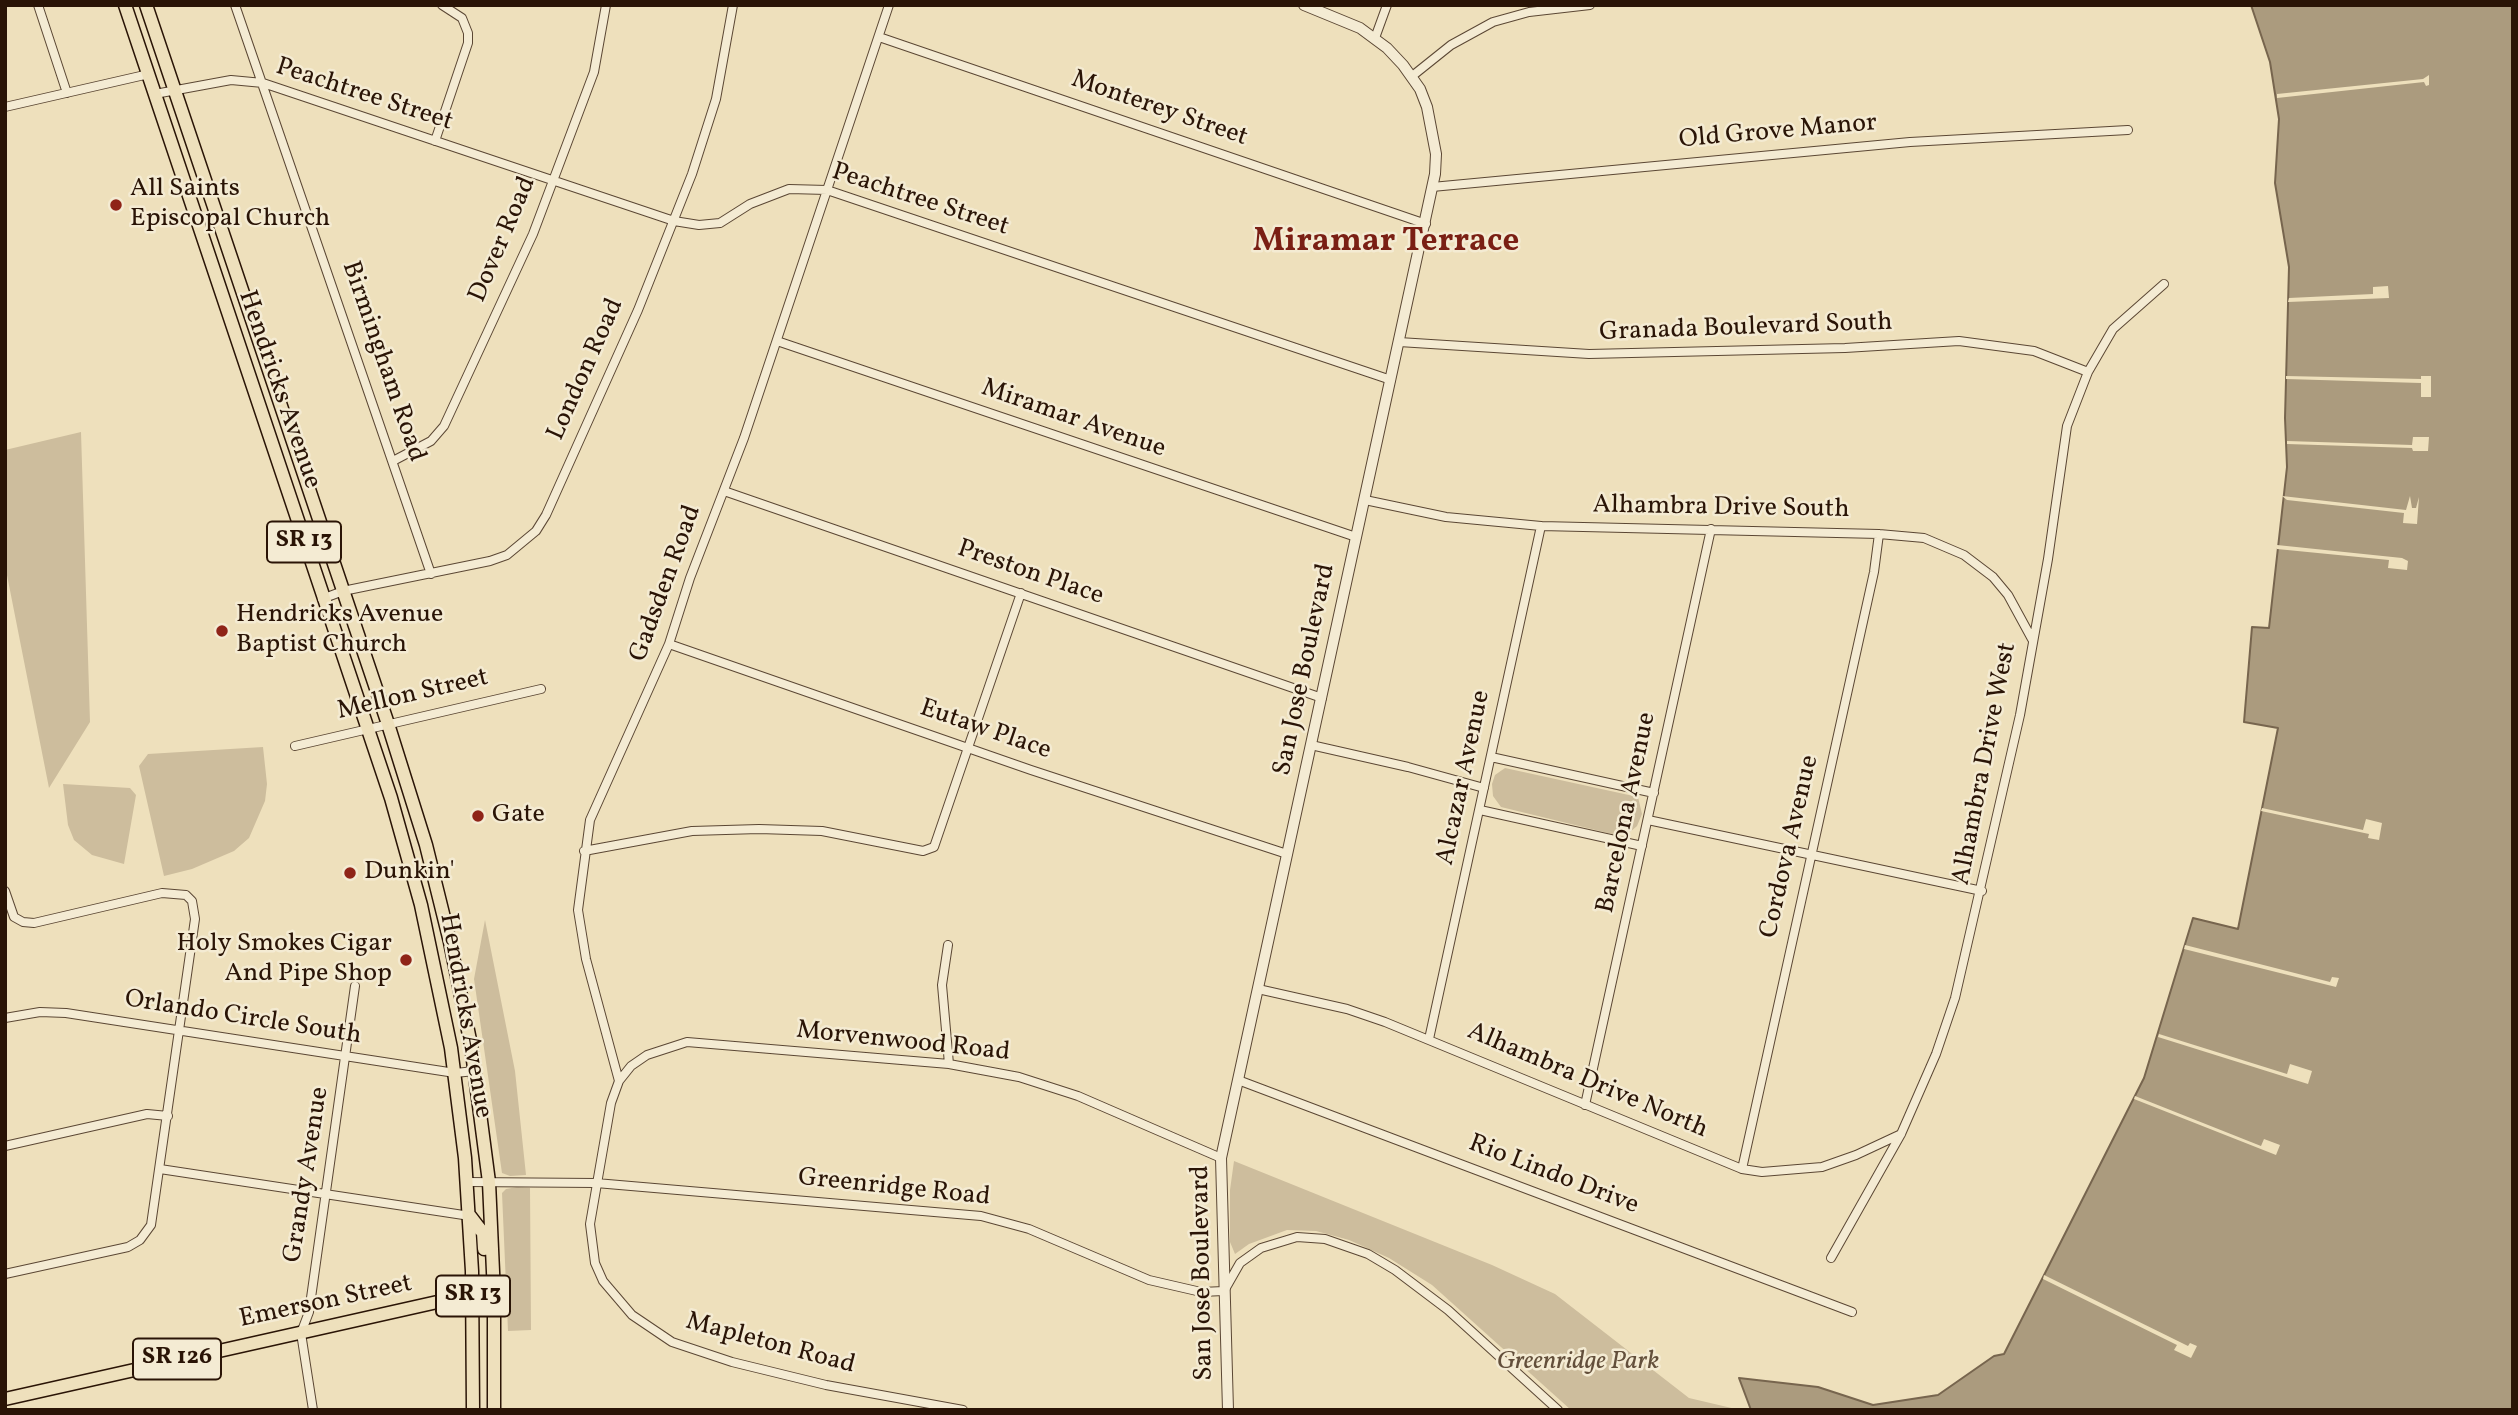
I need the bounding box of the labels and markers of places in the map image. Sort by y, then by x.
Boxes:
place label: All Saints Episcopal Church [130,174,330,235]
marker: All Saints Episcopal Church [108,197,124,213]
place label: Hendricks Avenue Baptist Church [236,600,443,662]
marker: Hendricks Avenue Baptist Church [214,623,230,639]
place label: Gate [492,800,545,832]
marker: Gate [470,808,486,824]
place label: Dunkin' [364,857,455,889]
marker: Dunkin' [342,865,358,881]
place label: Holy Smokes Cigar And Pipe Shop [177,929,392,990]
marker: Holy Smokes Cigar And Pipe Shop [398,952,414,968]

